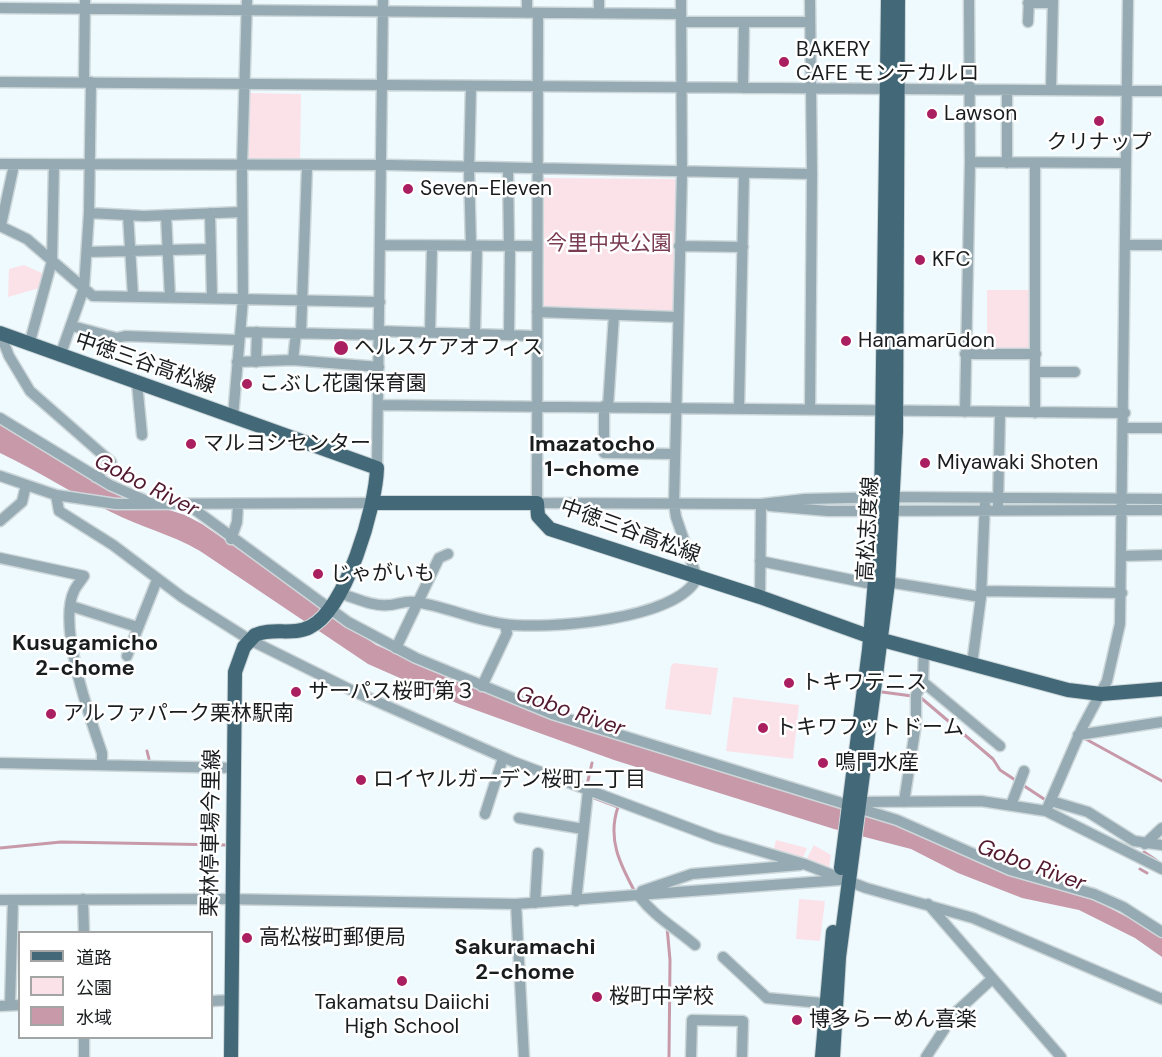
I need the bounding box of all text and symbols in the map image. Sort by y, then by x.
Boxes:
place label: BAKERY CAFE モンテカルロ [796,37,979,87]
marker: BAKERY CAFE モンテカルロ [777,55,791,69]
place label: Lawson [944,101,1017,127]
marker: Lawson [925,107,939,121]
marker: クリナップ [1092,114,1106,128]
place label: クリナップ [1047,130,1151,156]
place label: Seven-Eleven [420,176,552,202]
marker: Seven-Eleven [401,182,415,196]
park label: 今里中央公園 [546,231,672,257]
place label: KFC [932,247,971,273]
marker: KFC [913,253,927,267]
street label: 中徳三谷高松線 [71,328,219,400]
place label: Hanamarūdon [858,328,995,354]
marker: Hanamarūdon [839,334,853,348]
place label: ヘルスケアオフィス [354,335,543,361]
marker: ヘルスケアオフィス [332,339,350,357]
place label: こぶし花園保育園 [259,371,427,397]
marker: こぶし花園保育園 [240,377,254,391]
place label: マルヨシセンター [203,431,371,457]
district label: Imazatocho 1-chome [529,432,655,484]
marker: マルヨシセンター [184,437,198,451]
water label: Gobo River [89,448,203,524]
place label: Miyawaki Shoten [937,450,1098,476]
marker: Miyawaki Shoten [918,456,932,470]
street label: 高松志度線 [854,476,884,582]
street label: 中徳三谷高松線 [557,495,703,569]
place label: じゃがいも [330,561,435,587]
marker: じゃがいも [311,567,325,581]
district label: Kusugamicho 2-chome [12,631,158,682]
place label: トキワテニス [801,670,927,696]
marker: トキワテニス [782,676,796,690]
place label: サーパス桜町第３ [308,679,476,705]
water label: Gobo River [512,681,628,743]
marker: サーパス桜町第３ [289,685,303,699]
place label: アルファパーク栗林駅南 [63,701,294,727]
marker: アルファパーク栗林駅南 [44,707,58,721]
place label: トキワフットドーム [775,715,964,741]
marker: トキワフットドーム [756,721,770,735]
street label: 栗林停車場今里線 [198,749,226,917]
place label: 鳴門水産 [835,750,919,776]
marker: 鳴門水産 [816,756,830,770]
place label: ロイヤルガーデン桜町二丁目 [373,767,646,793]
marker: ロイヤルガーデン桜町二丁目 [354,773,368,787]
water label: Gobo River [973,834,1089,898]
place label: 高松桜町郵便局 [259,925,406,951]
legend [18,931,213,1039]
marker: 高松桜町郵便局 [240,931,254,945]
district label: Sakuramachi 2-chome [455,935,595,986]
text: 道路 [76,946,112,970]
marker: Takamatsu Daiichi High School [395,974,409,988]
text: 公園 [76,976,112,1000]
place label: 桜町中学校 [609,984,714,1010]
place label: Takamatsu Daiichi High School [315,990,489,1040]
marker: 桜町中学校 [590,990,604,1004]
text: 水域 [76,1006,112,1030]
place label: 博多らーめん喜楽 [809,1007,977,1033]
marker: 博多らーめん喜楽 [790,1013,804,1027]

